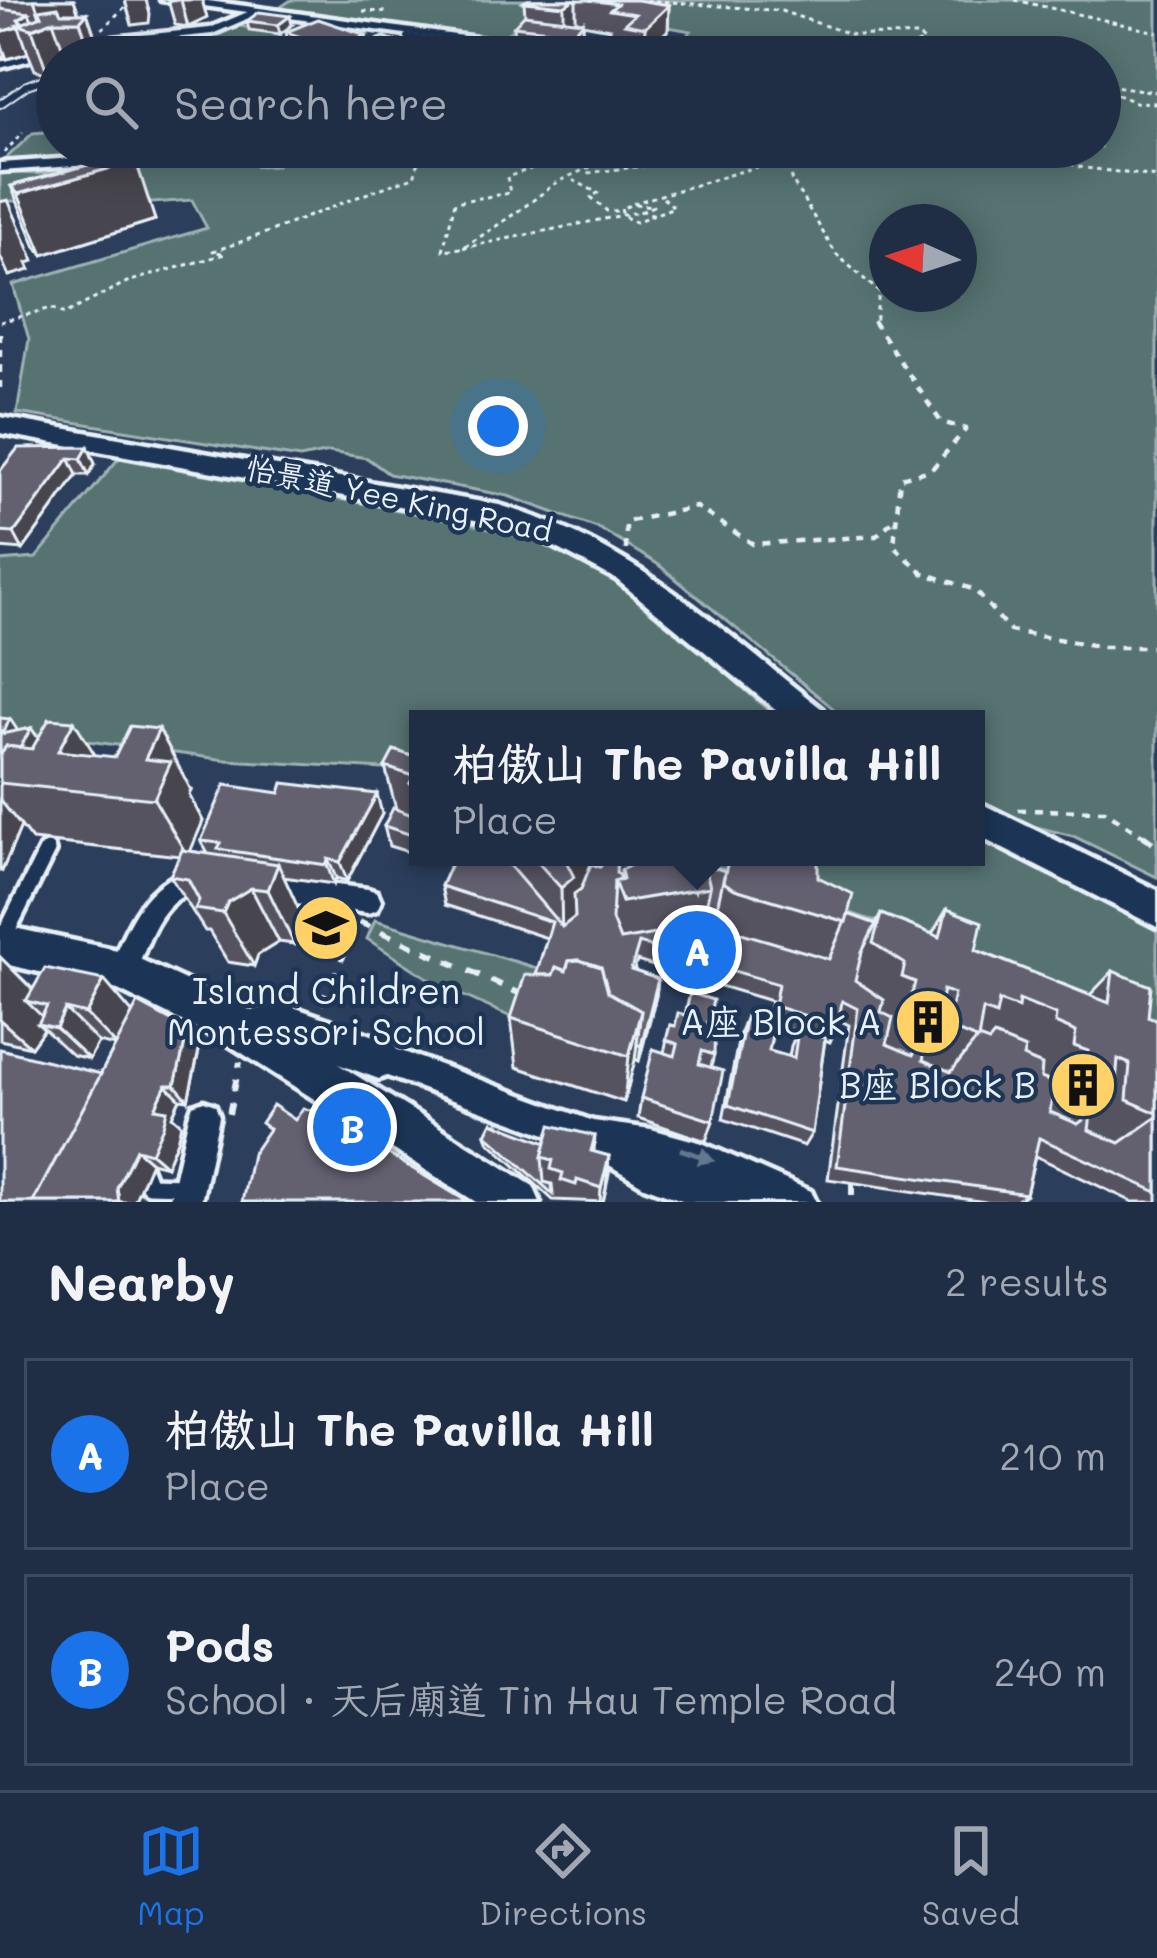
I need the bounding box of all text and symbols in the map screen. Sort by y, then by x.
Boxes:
search box [36,36,1121,168]
icon: search [78,69,144,135]
text: Search here [174,73,448,131]
north arrow [869,204,977,312]
your location [468,396,528,456]
street label: 怡景道 Yee King Road [243,446,556,550]
popup [409,710,985,866]
text: 柏傲山 The Pavilla Hill [453,733,941,791]
text: Place [453,793,558,844]
school or university icon: Island Children Montessori School [291,893,361,963]
pin: A [658,905,736,995]
place label: Island Children Montessori School [167,966,485,1054]
building icon: A座 Block A [893,987,963,1057]
place label: A座 Block A [680,997,882,1044]
building icon: B座 Block B [1048,1050,1118,1120]
place label: B座 Block B [839,1060,1036,1107]
pin: B [313,1082,391,1172]
one-way arrow [679,1146,716,1165]
text: Nearby [48,1247,235,1314]
text: 2 results [945,1255,1109,1306]
text: 柏傲山 The Pavilla Hill [165,1399,654,1457]
text: A [76,1429,104,1480]
text: 210 m [999,1429,1106,1480]
text: Place [165,1459,270,1510]
text: Pods [165,1615,274,1673]
text: B [77,1645,103,1696]
text: 240 m [994,1645,1106,1696]
text: School · 天后廟道 Tin Hau Temple Road [165,1673,897,1724]
tab: Map [137,1818,205,1933]
tab: Directions [479,1818,647,1933]
tab: Saved [922,1818,1020,1933]

